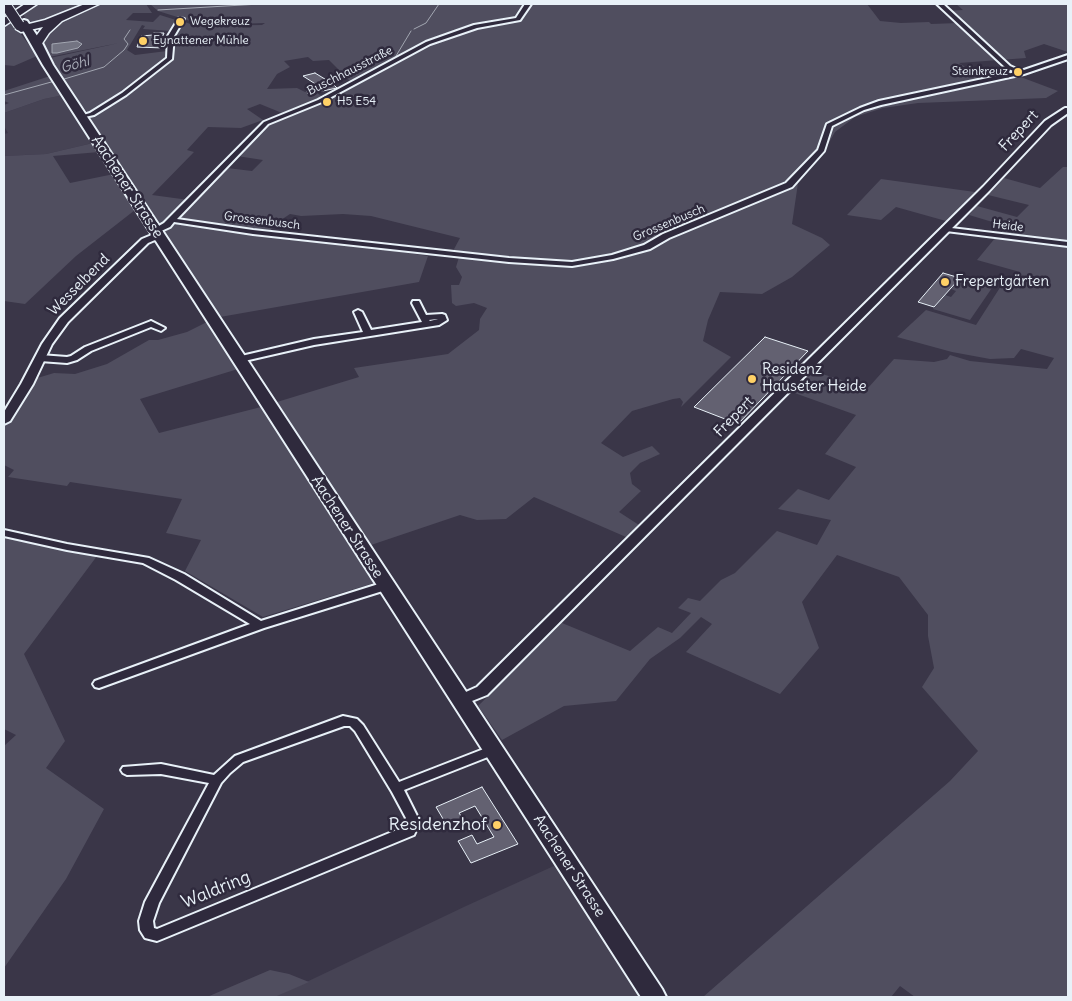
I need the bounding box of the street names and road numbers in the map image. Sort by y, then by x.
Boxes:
street label: Buschhausstraße [305,43,395,99]
street label: Frepert [996,107,1042,155]
street label: Aachener Strasse [87,132,167,242]
street label: Grossenbusch [631,201,707,245]
street label: Grossenbusch [223,209,301,233]
street label: Heide [992,217,1024,235]
street label: Wesselbend [44,250,114,320]
street label: Frepert [710,393,758,441]
street label: Aachener Strasse [307,472,387,582]
street label: Aachener Strasse [529,811,609,921]
street label: Waldring [178,866,254,914]

